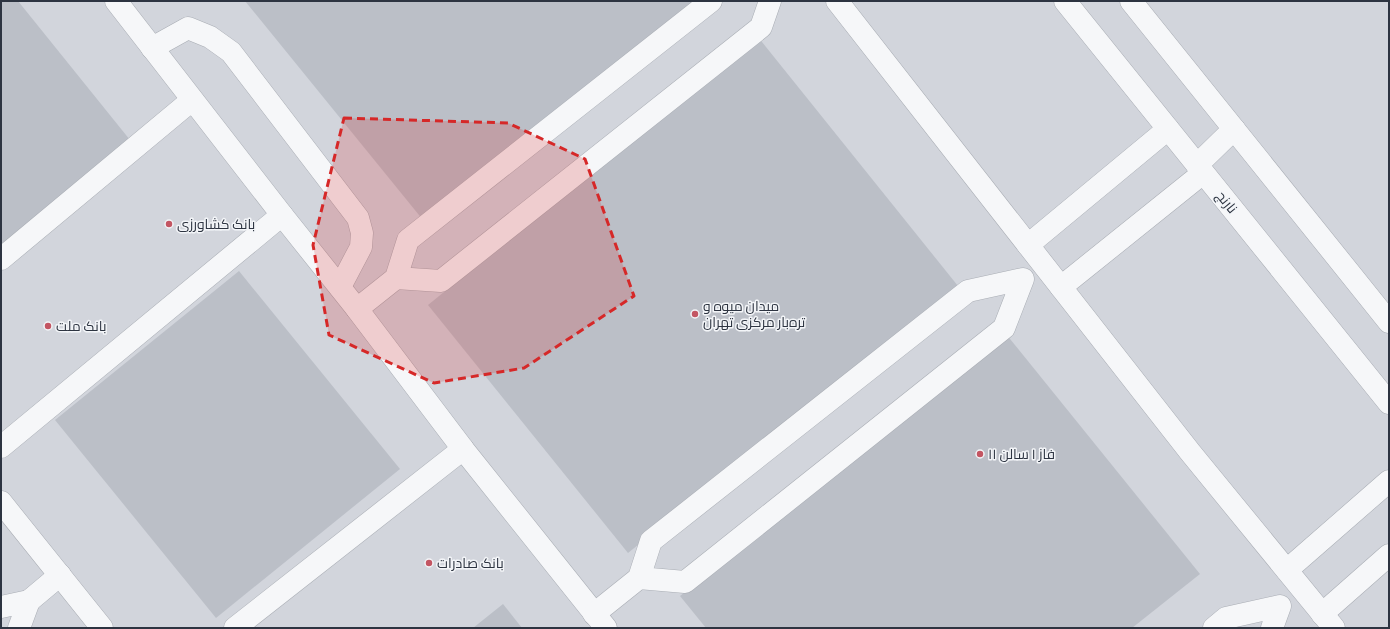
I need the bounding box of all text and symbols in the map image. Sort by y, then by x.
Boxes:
street label: نارنج [1212,186,1242,217]
place label: بانک کشاورزی [177,214,255,233]
marker: بانک کشاورزی [164,219,174,229]
place label: میدان میوه و تره‌بار مرکزی تهران [703,296,805,331]
marker: میدان میوه و تره‌بار مرکزی تهران [690,309,700,319]
place label: بانک ملت [56,316,107,335]
marker: بانک ملت [43,321,53,331]
place label: فاز ۱ سالن ۱۱ [988,444,1055,463]
marker: فاز ۱ سالن ۱۱ [975,449,985,459]
place label: بانک صادرات [437,553,504,572]
marker: بانک صادرات [424,558,434,568]

